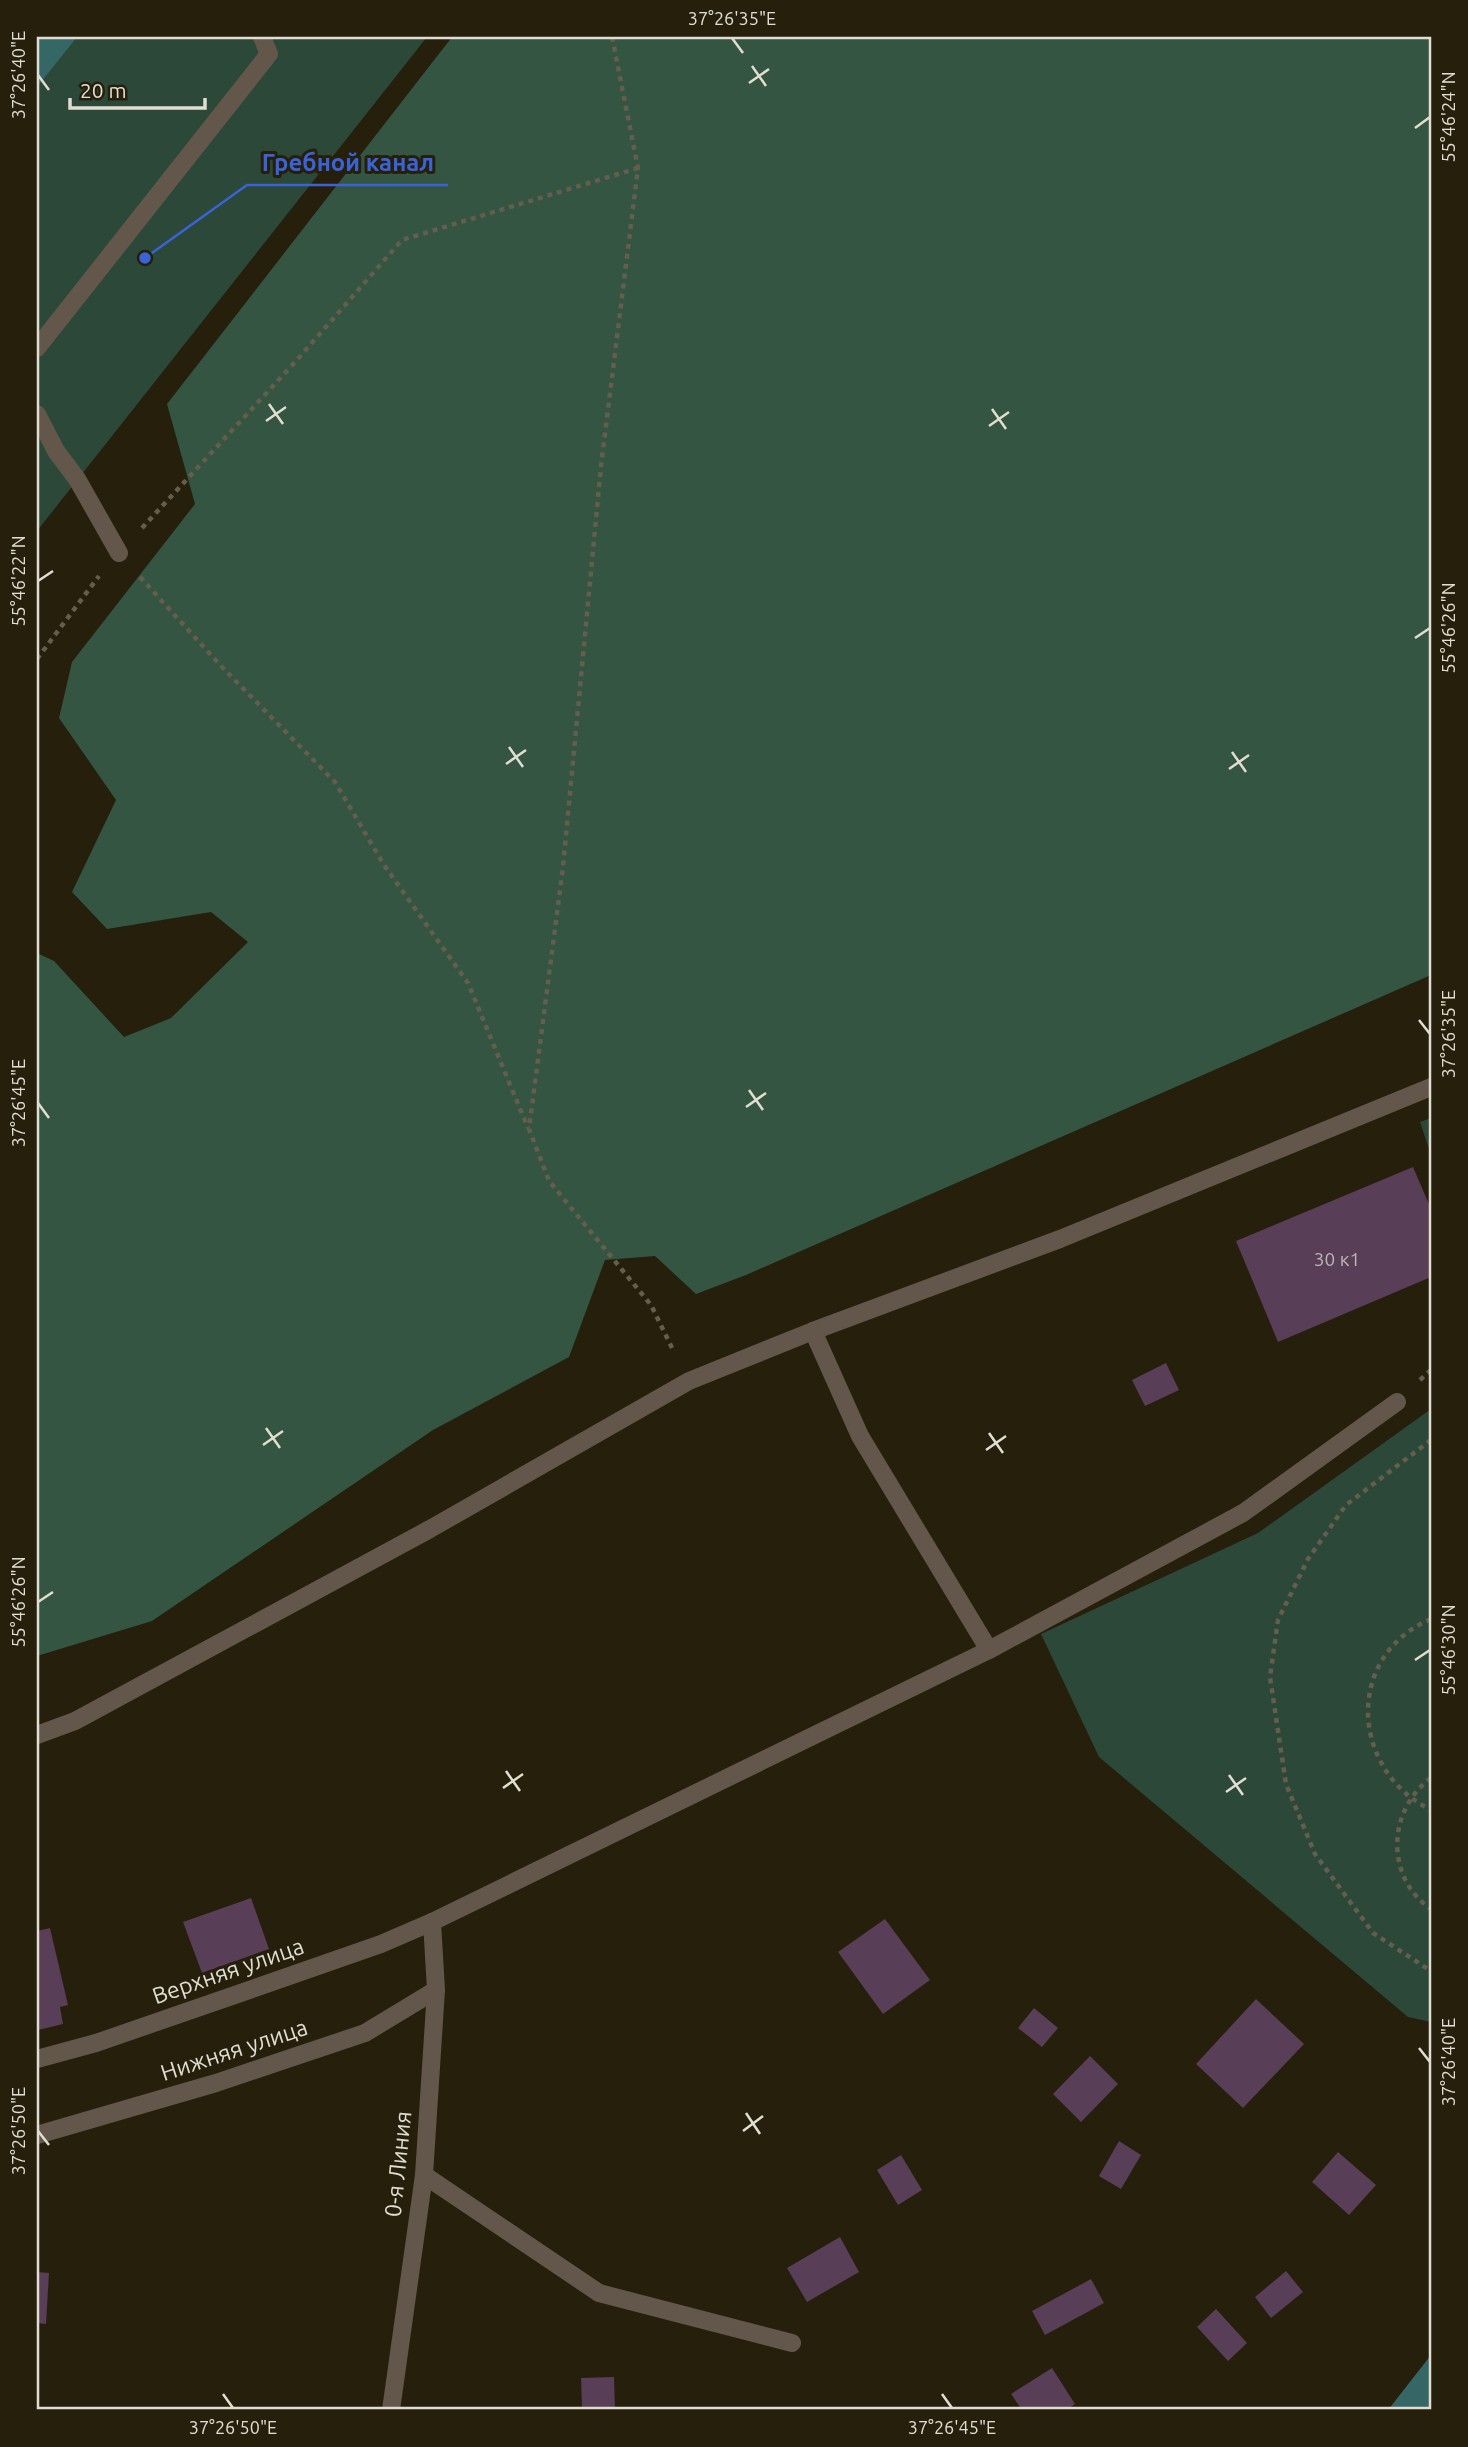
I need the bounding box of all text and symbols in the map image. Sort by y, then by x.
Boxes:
text: 37°26'35"E [688,8,776,28]
text: 37°26'40"E [8,31,28,119]
scale bar [70,66,205,110]
text: 55°46'24"N [1438,71,1458,163]
text: 20 m [80,78,127,102]
callout: Гребной канал [247,140,448,185]
text: Гребной канал [262,149,434,176]
text: 55°46'22"N [8,535,28,627]
text: 55°46'26"N [1438,582,1458,674]
text: 37°26'35"E [1438,990,1458,1078]
text: 37°26'45"E [8,1059,28,1147]
house number: 30 к1 [1314,1248,1360,1270]
text: 55°46'26"N [8,1556,28,1648]
text: 55°46'30"N [1438,1604,1458,1696]
street label: Верхняя улица [149,1933,307,2008]
street label: Нижняя улица [157,2014,311,2085]
text: 37°26'40"E [1438,2018,1458,2106]
text: 37°26'50"E [8,2087,28,2175]
street label: 0-я Линия [380,2110,415,2218]
text: 37°26'50"E [189,2417,277,2437]
text: 37°26'45"E [908,2417,996,2437]

